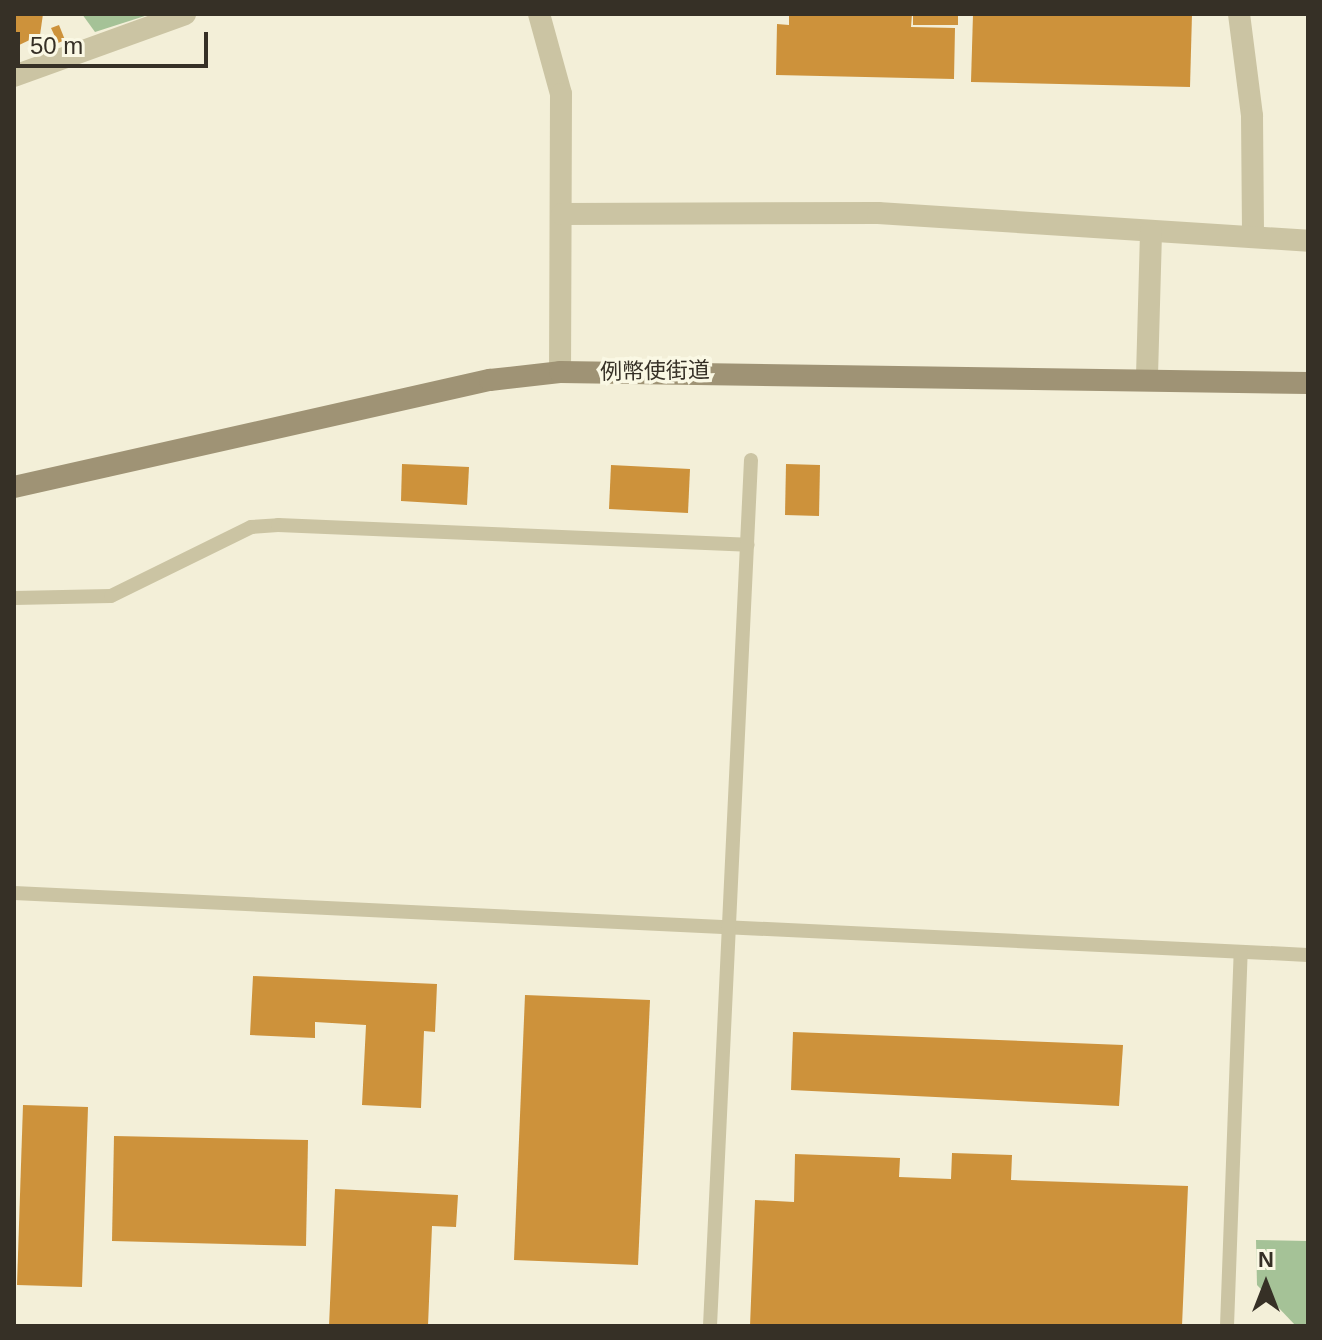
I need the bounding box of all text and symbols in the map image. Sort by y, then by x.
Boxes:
scale bar [20,16,212,66]
text: 50 m [30,32,83,59]
street label: 例幣使街道 [600,357,710,385]
north arrow [1226,1244,1306,1324]
text: N [1258,1247,1274,1272]

